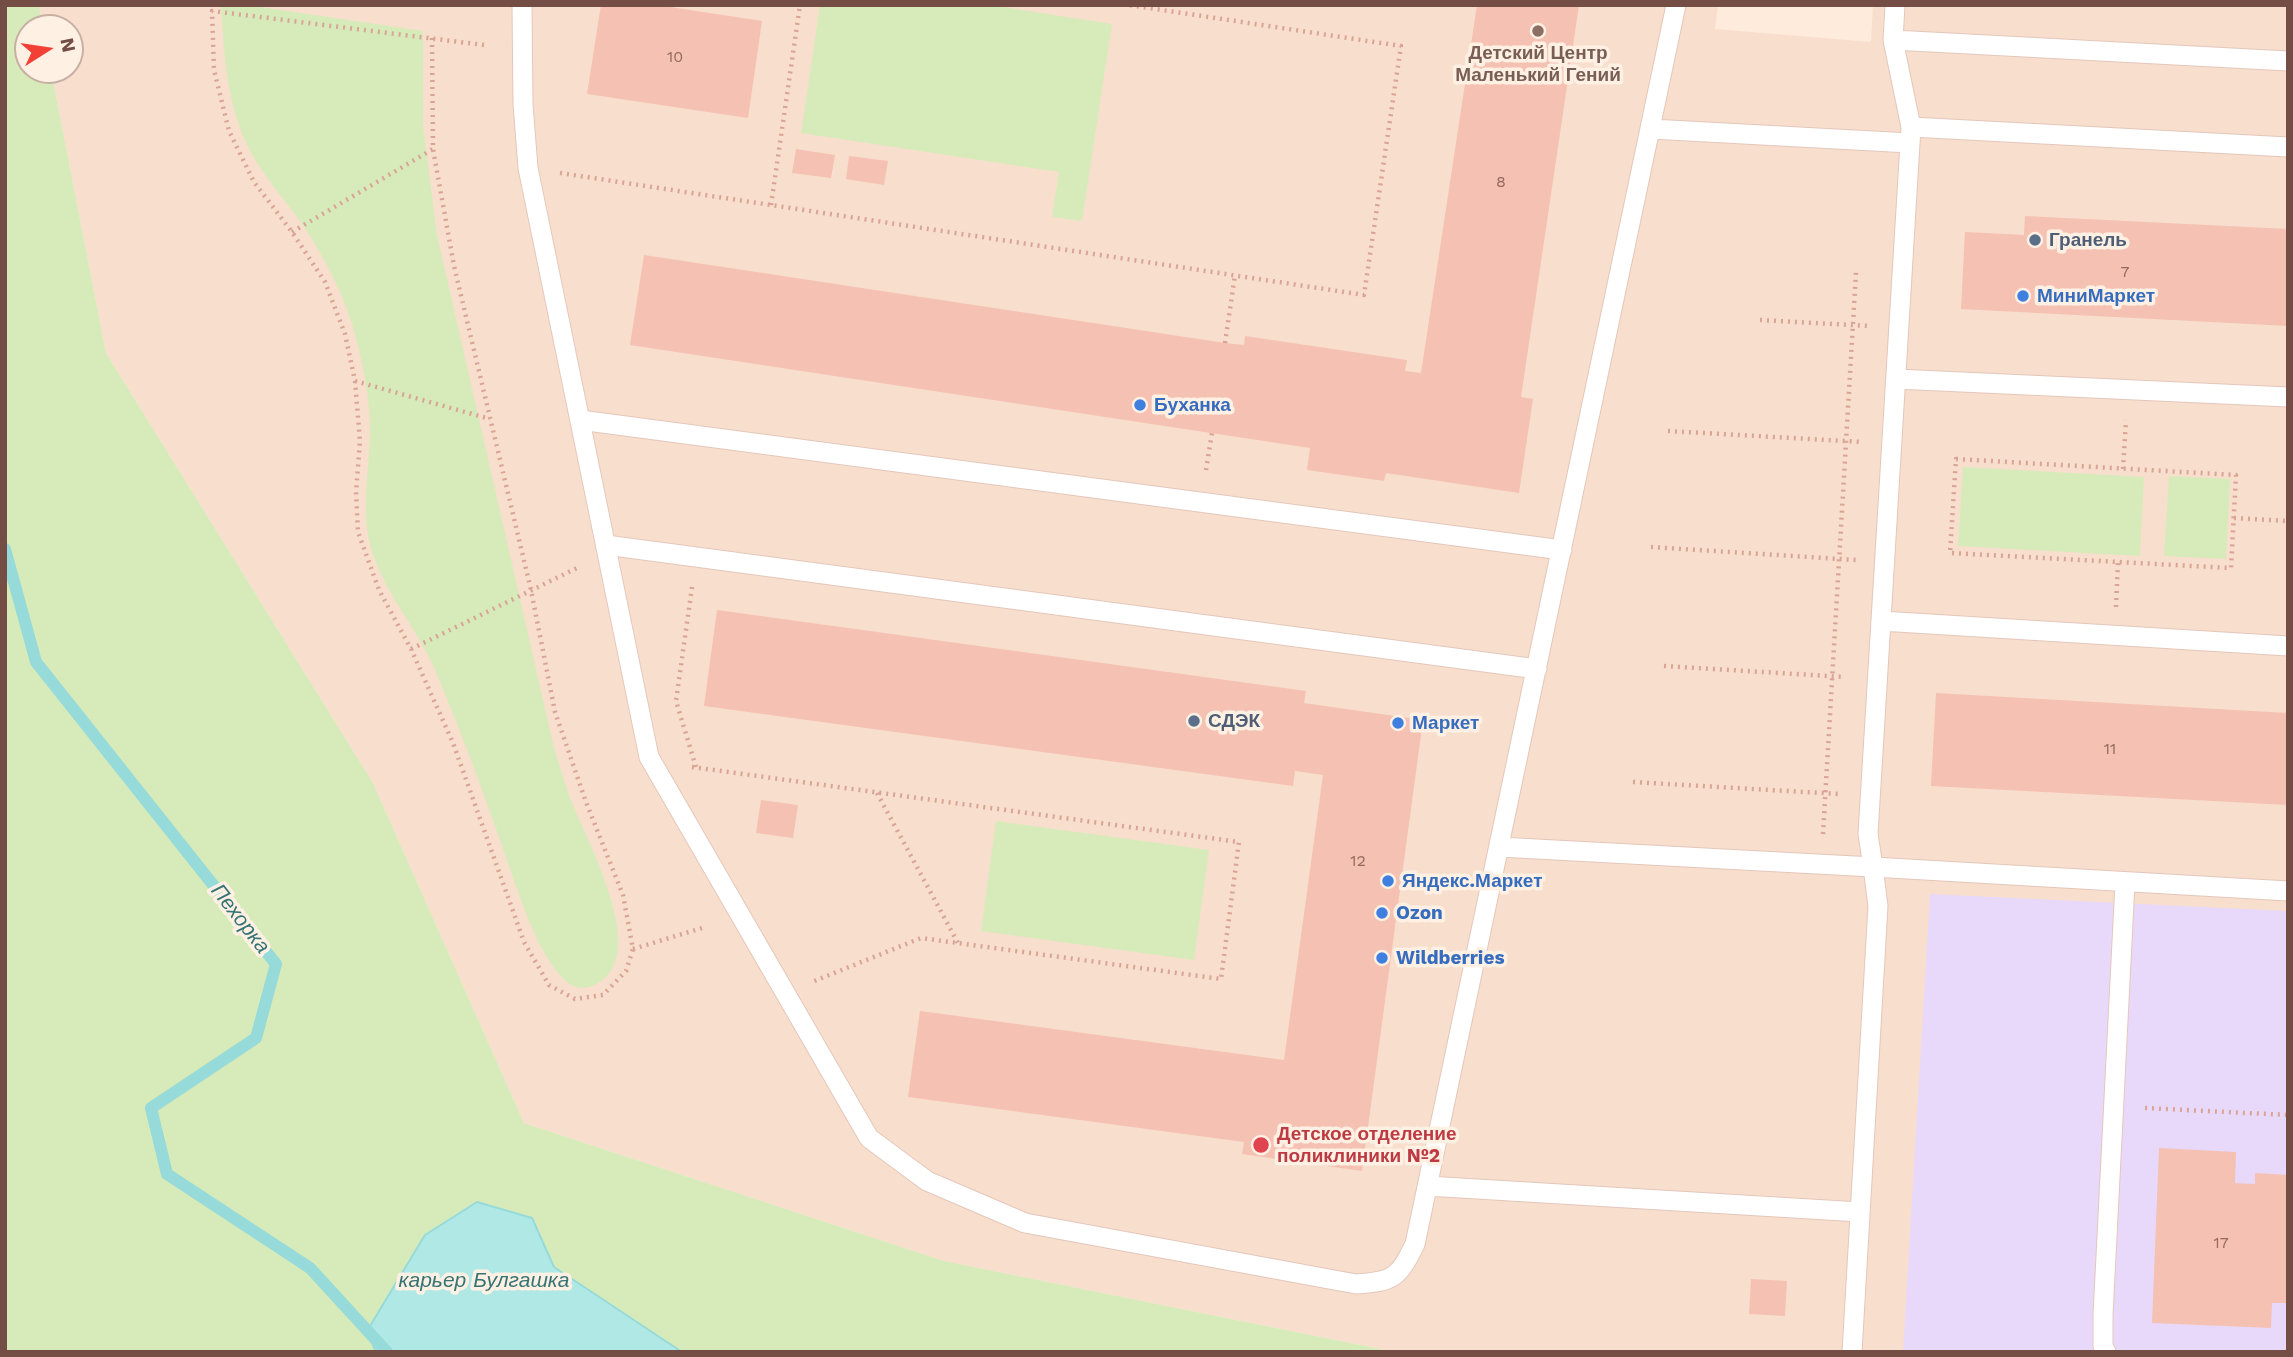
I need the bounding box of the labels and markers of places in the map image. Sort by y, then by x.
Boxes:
marker: Детский Центр Маленький Гений [1530,23,1546,39]
place label: Детский Центр Маленький Гений [1455,42,1621,86]
place label: Гранель [2049,229,2127,251]
marker: Гранель [2027,232,2043,248]
place label: МиниМаркет [2037,285,2155,307]
marker: МиниМаркет [2015,288,2031,304]
place label: Буханка [1154,394,1231,416]
marker: Буханка [1132,397,1148,413]
place label: СДЭК [1208,710,1260,732]
place label: Маркет [1412,712,1479,734]
marker: СДЭК [1186,713,1202,729]
marker: Маркет [1390,715,1406,731]
place label: Яндекс.Маркет [1402,870,1542,892]
marker: Яндекс.Маркет [1380,873,1396,889]
place label: Ozon [1396,902,1443,924]
marker: Ozon [1374,905,1390,921]
place label: Wildberries [1396,947,1505,969]
marker: Wildberries [1374,950,1390,966]
place label: Детское отделение поликлиники №2 [1277,1123,1456,1167]
marker: Детское отделение поликлиники №2 [1251,1135,1271,1155]

